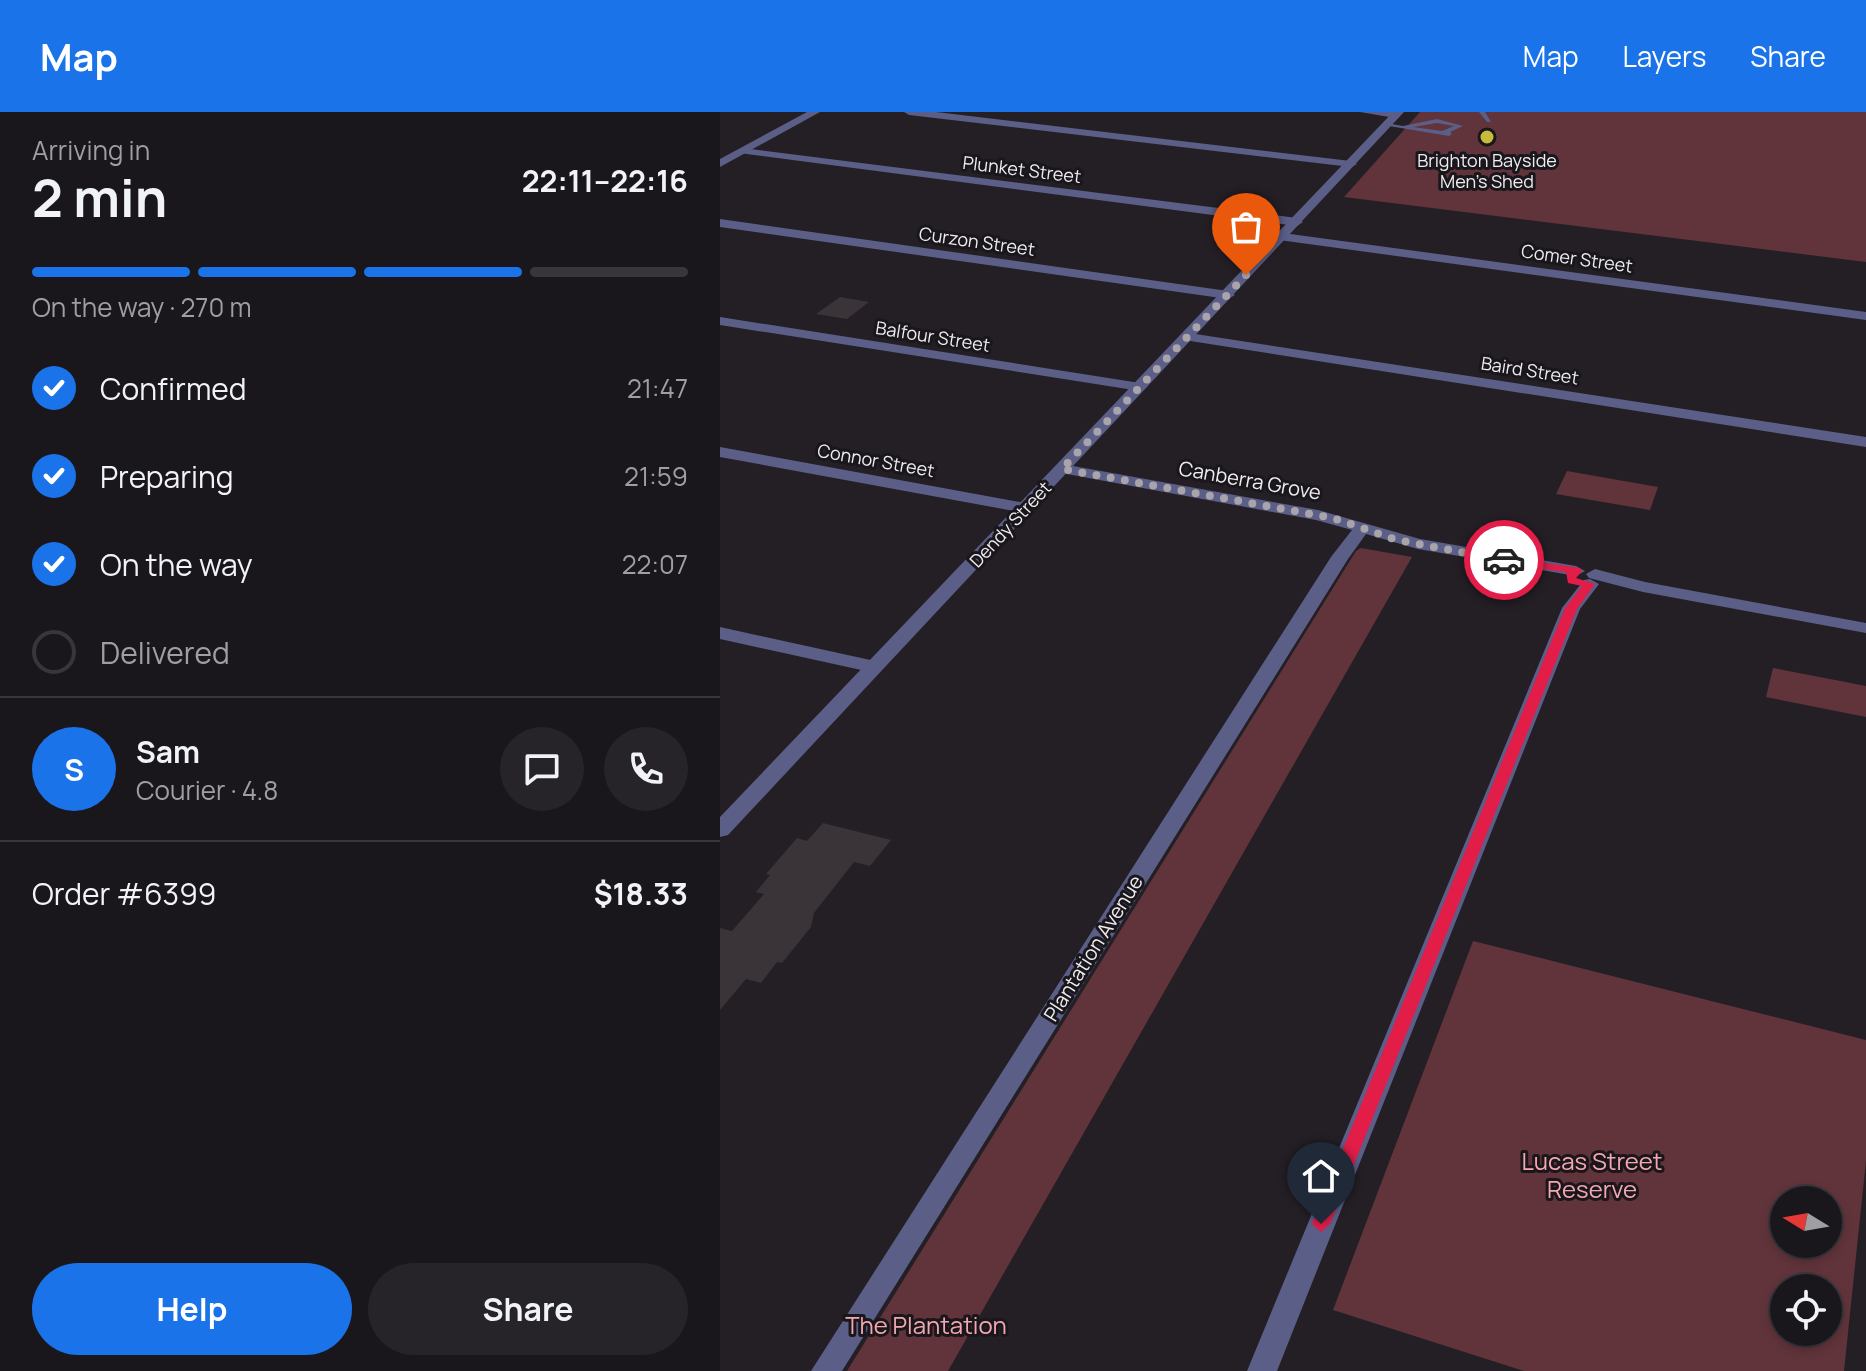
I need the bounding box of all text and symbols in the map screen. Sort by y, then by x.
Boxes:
text: Map [40,30,118,82]
text: Map [1523,37,1579,75]
text: Layers [1623,37,1706,75]
text: Share [1750,37,1826,75]
marker: Brighton Bayside Men's Shed [1478,128,1496,146]
text: Arriving in [32,132,150,168]
place label: Brighton Bayside Men's Shed [1417,148,1557,193]
street label: Plunket Street [961,150,1083,188]
text: 22:11–22:16 [522,160,688,201]
text: 2 min [32,162,167,233]
pin [1212,193,1280,275]
icon: bag [1224,205,1268,249]
street label: Curzon Street [918,221,1036,261]
street label: Comer Street [1520,238,1634,278]
text: On the way · 270 m [32,289,252,325]
street label: Balfour Street [874,315,992,357]
street label: Baird Street [1479,350,1581,390]
icon: check [32,366,76,410]
text: Confirmed [100,368,247,409]
text: 21:47 [627,370,688,406]
street label: Connor Street [816,438,936,482]
icon: check [32,454,76,498]
street label: Canberra Grove [1177,454,1323,506]
text: Preparing [100,456,234,497]
text: 21:59 [624,458,688,494]
street label: Dendy Street [964,476,1056,572]
courier [1464,520,1544,600]
icon: car [1482,538,1526,582]
icon: check [32,542,76,586]
text: On the way [100,544,253,585]
text: 22:07 [622,546,688,582]
text: Delivered [100,632,230,673]
button: chat [500,727,584,811]
button: phone [604,727,688,811]
text: Sam [136,731,200,772]
text: S [64,749,84,790]
text: Courier · 4.8 [136,772,278,808]
street label: Plantation Avenue [1037,870,1149,1026]
text: Order #6399 [32,873,216,914]
text: $18.33 [594,873,688,914]
pin [1287,1142,1355,1224]
park label: Lucas Street Reserve [1522,1144,1662,1205]
icon: home [1299,1154,1343,1198]
north arrow [1770,1186,1842,1258]
map controls [1770,1186,1842,1346]
button: Help [32,1263,352,1355]
button: Share [368,1263,688,1355]
button: locate [1770,1274,1842,1346]
park label: The Plantation [845,1308,1007,1341]

